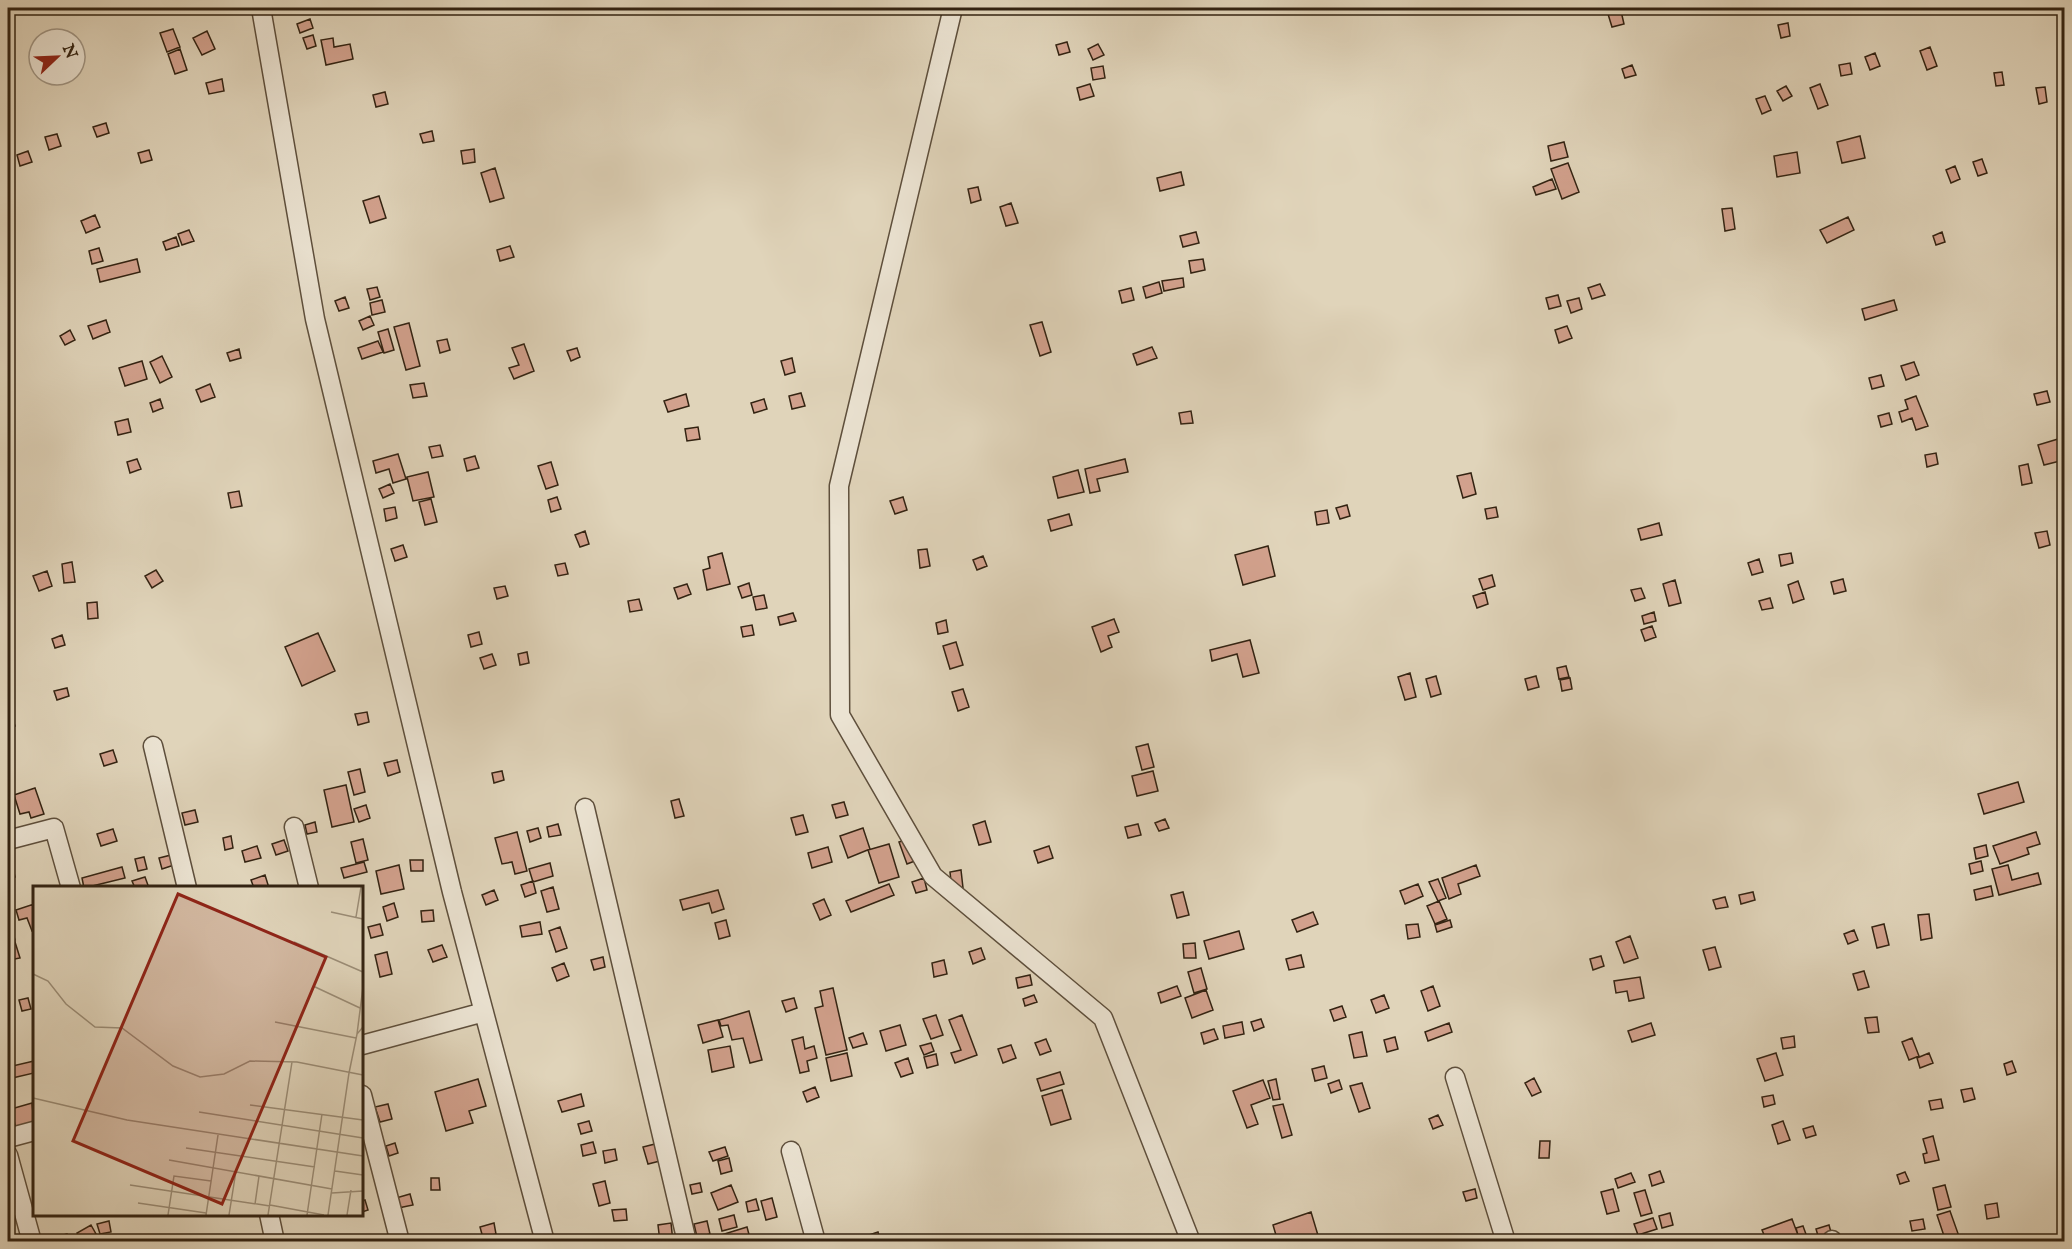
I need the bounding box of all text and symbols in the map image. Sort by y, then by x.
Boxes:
north arrow [27,27,87,87]
text: N [57,41,81,62]
inset map [33,886,363,1216]

